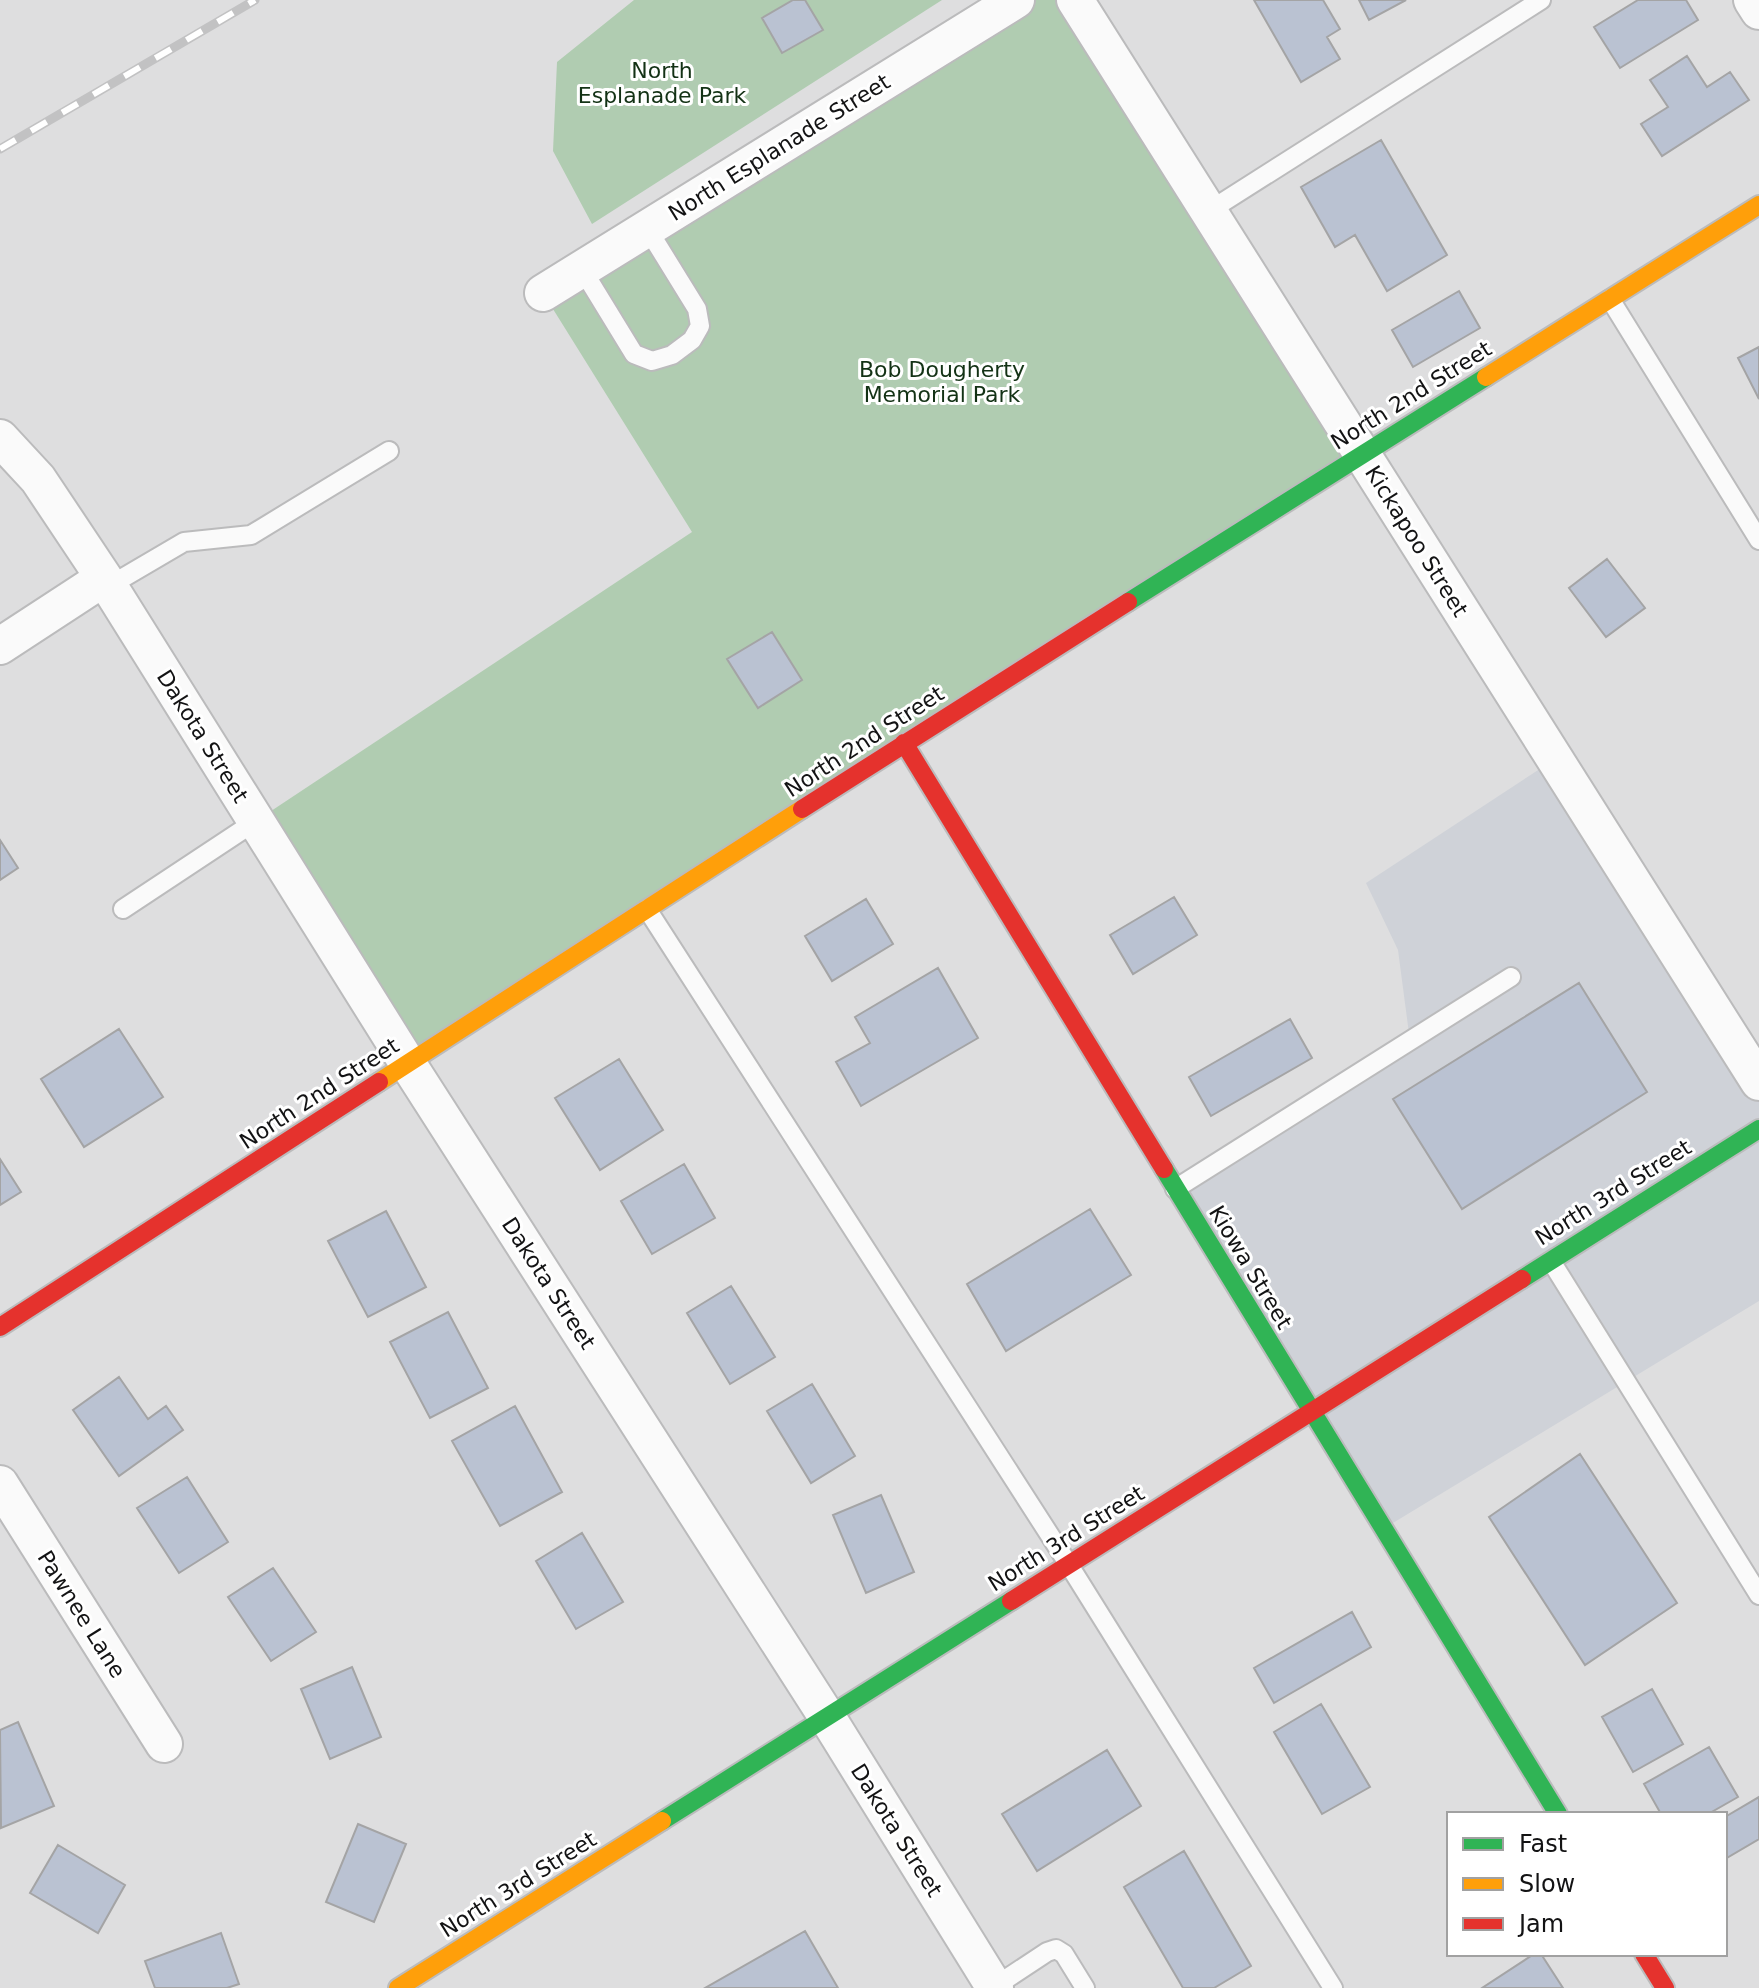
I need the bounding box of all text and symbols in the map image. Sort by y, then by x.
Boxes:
park label: North Esplanade Park [578,58,746,108]
street label: North Esplanade Street [664,69,895,226]
street label: North 2nd Street [1327,336,1496,455]
park label: Bob Dougherty Memorial Park [859,357,1025,407]
street label: Kickapoo Street [1360,461,1473,622]
street label: Dakota Street [152,665,254,808]
street label: North 2nd Street [780,681,949,802]
street label: North 2nd Street [235,1033,404,1154]
street label: North 3rd Street [1531,1134,1696,1250]
street label: Kiowa Street [1204,1201,1297,1334]
street label: Dakota Street [497,1213,601,1354]
street label: North 3rd Street [984,1480,1149,1596]
street label: Pawnee Lane [33,1546,131,1682]
street label: Dakota Street [846,1759,948,1902]
legend [1447,1812,1727,1956]
street label: North 3rd Street [436,1826,601,1942]
text: Fast [1519,1830,1567,1858]
text: Slow [1519,1870,1575,1898]
text: Jam [1517,1910,1564,1938]

